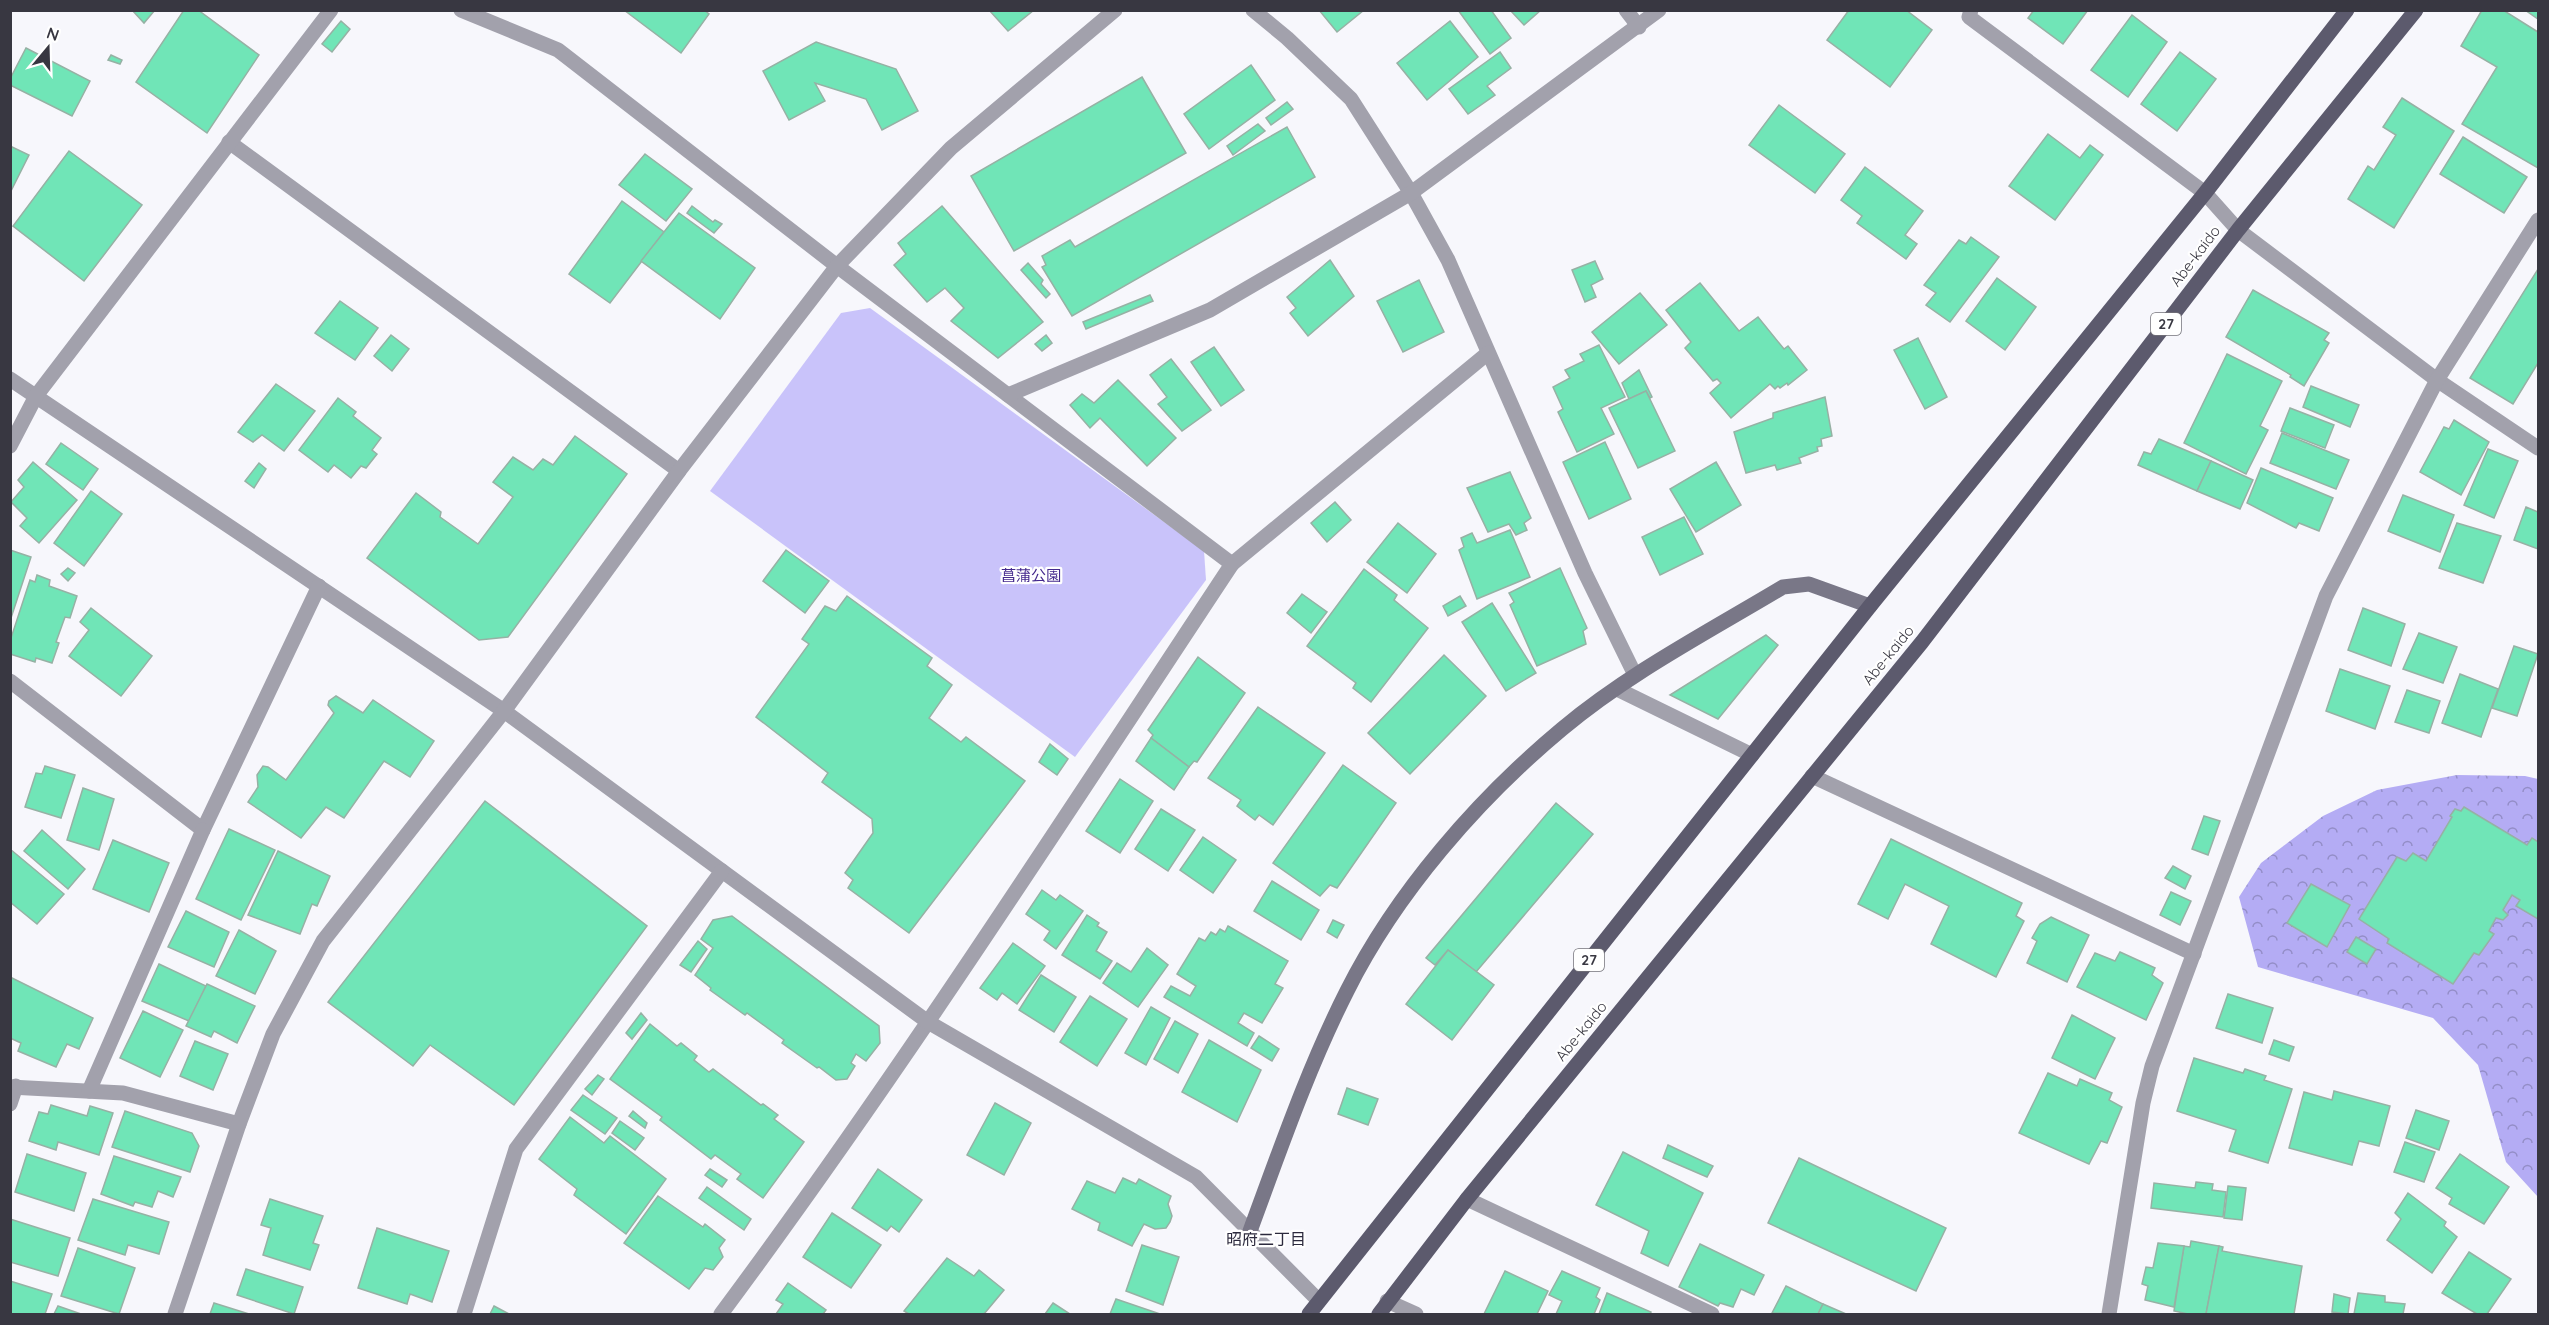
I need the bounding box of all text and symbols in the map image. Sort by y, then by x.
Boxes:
north arrow [18,18,78,78]
text: N [44,22,62,45]
street label: Abe-kaido [2166,222,2224,290]
road number: 27 [2151,313,2181,335]
park label: 菖蒲公園 [1001,566,1061,585]
street label: Abe-kaido [1858,621,1918,689]
road number: 27 [1574,949,1604,971]
street label: Abe-kaido [1551,997,1611,1065]
district label: 昭府二丁目 [1226,1229,1306,1249]

